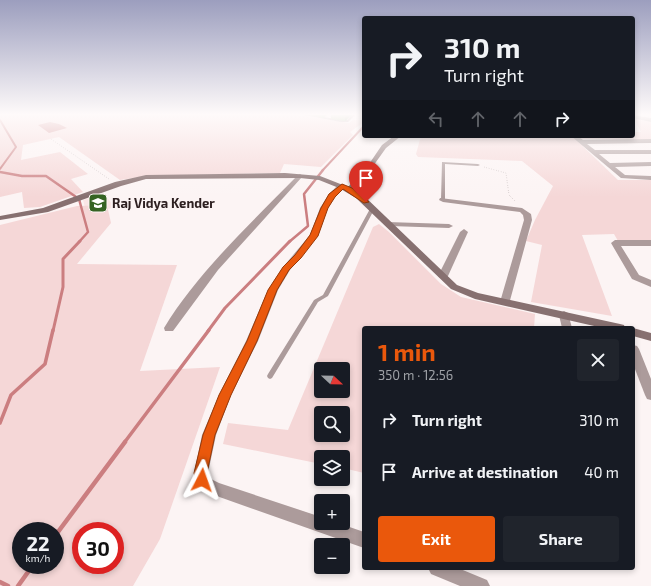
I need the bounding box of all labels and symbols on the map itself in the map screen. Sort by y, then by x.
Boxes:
pin [349,161,383,202]
school or university icon: Raj Vidya Kender [87,192,109,214]
place label: Raj Vidya Kender [112,195,215,211]
north arrow [314,362,350,398]
position arrow [181,459,223,501]
speed limit sign: 30 [72,522,124,574]

